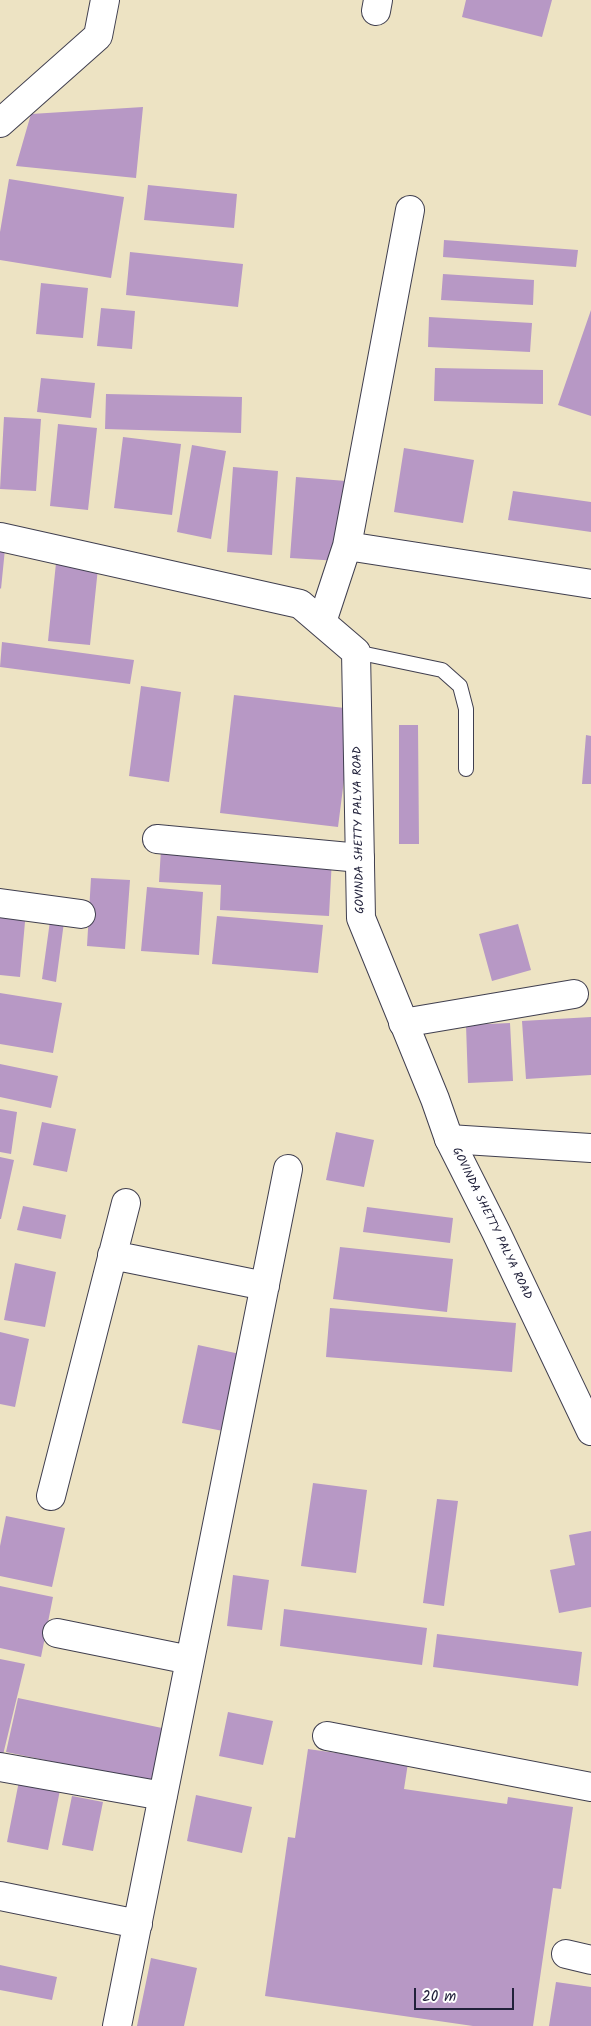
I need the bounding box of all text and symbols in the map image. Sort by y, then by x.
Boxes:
street label: GOVINDA SHETTY PALYA ROAD [351,746,369,914]
street label: GOVINDA SHETTY PALYA ROAD [448,1146,534,1302]
scale bar [416,1978,516,2010]
text: 20 m [422,1985,456,2009]

